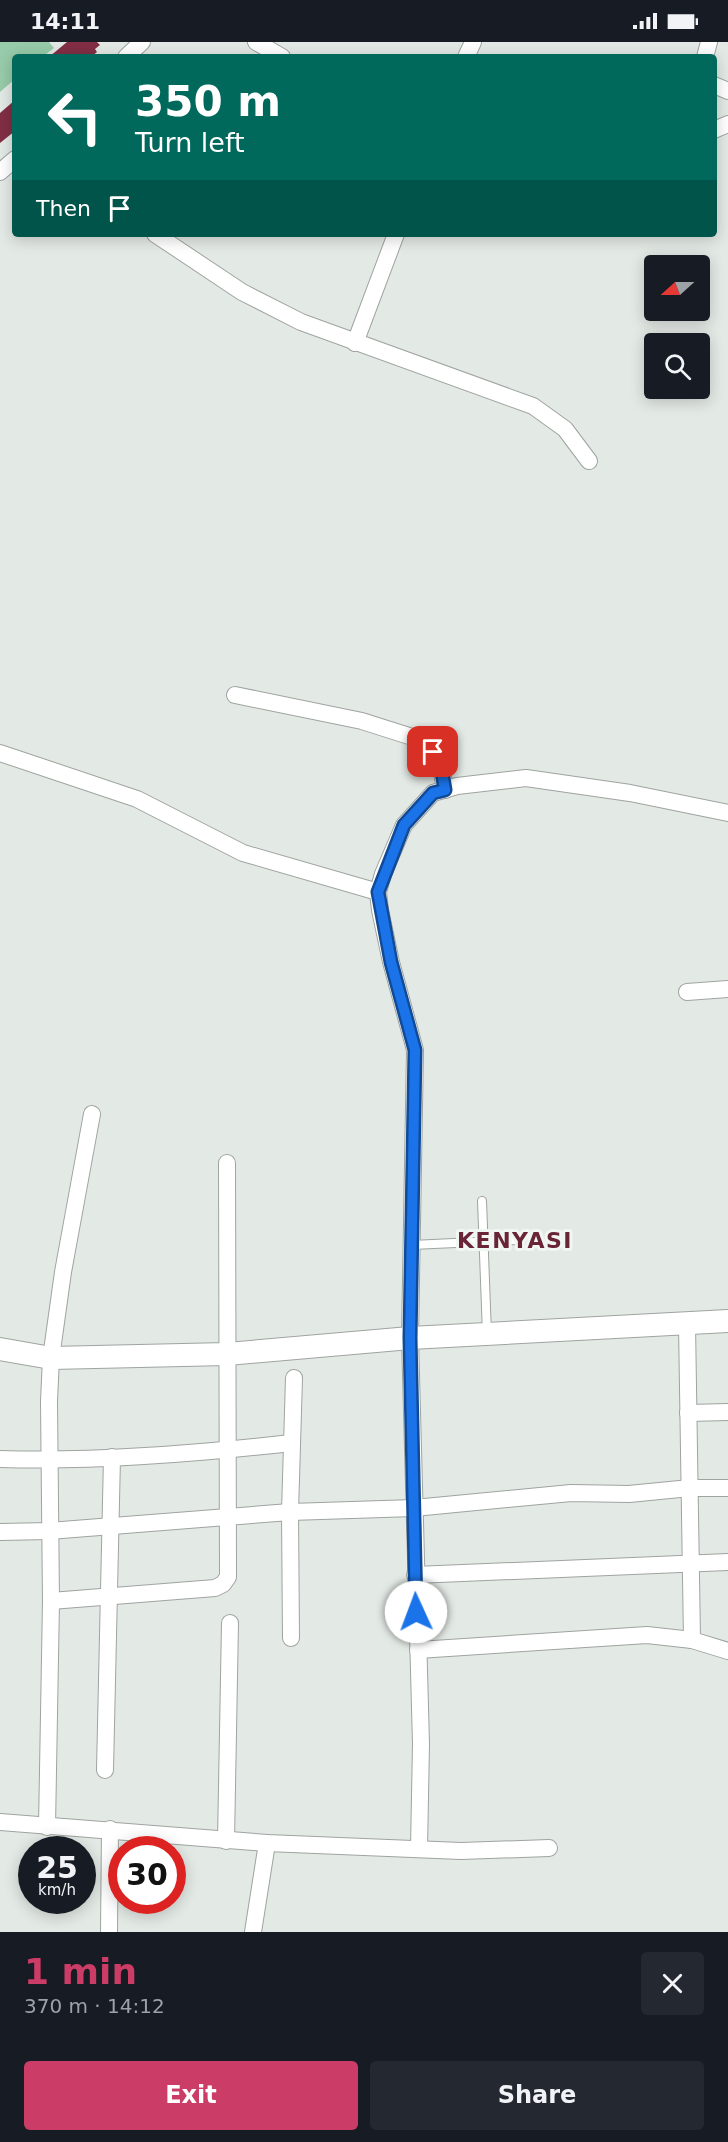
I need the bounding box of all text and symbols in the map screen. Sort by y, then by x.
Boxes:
text: 14:11 [30,9,100,34]
text: 350 m [135,77,281,126]
icon: left [36,78,114,156]
text: Turn left [135,127,245,158]
icon: arrive [103,192,136,225]
text: Then [36,196,91,221]
north arrow [644,255,710,321]
map controls [644,255,710,399]
button: search [644,333,710,399]
pin [407,726,458,777]
icon: arrive [416,735,449,768]
district label: KENYASI [457,1228,573,1253]
position arrow [384,1580,448,1644]
speed limit sign: 30 [108,1836,186,1914]
text: 25 [36,1850,78,1885]
text: km/h [38,1881,76,1899]
text: 1 min [24,1951,137,1992]
button: close [641,1952,704,2015]
text: 370 m · 14:12 [24,1994,165,2018]
button: Exit [24,2061,358,2130]
button: Share [370,2061,704,2130]

